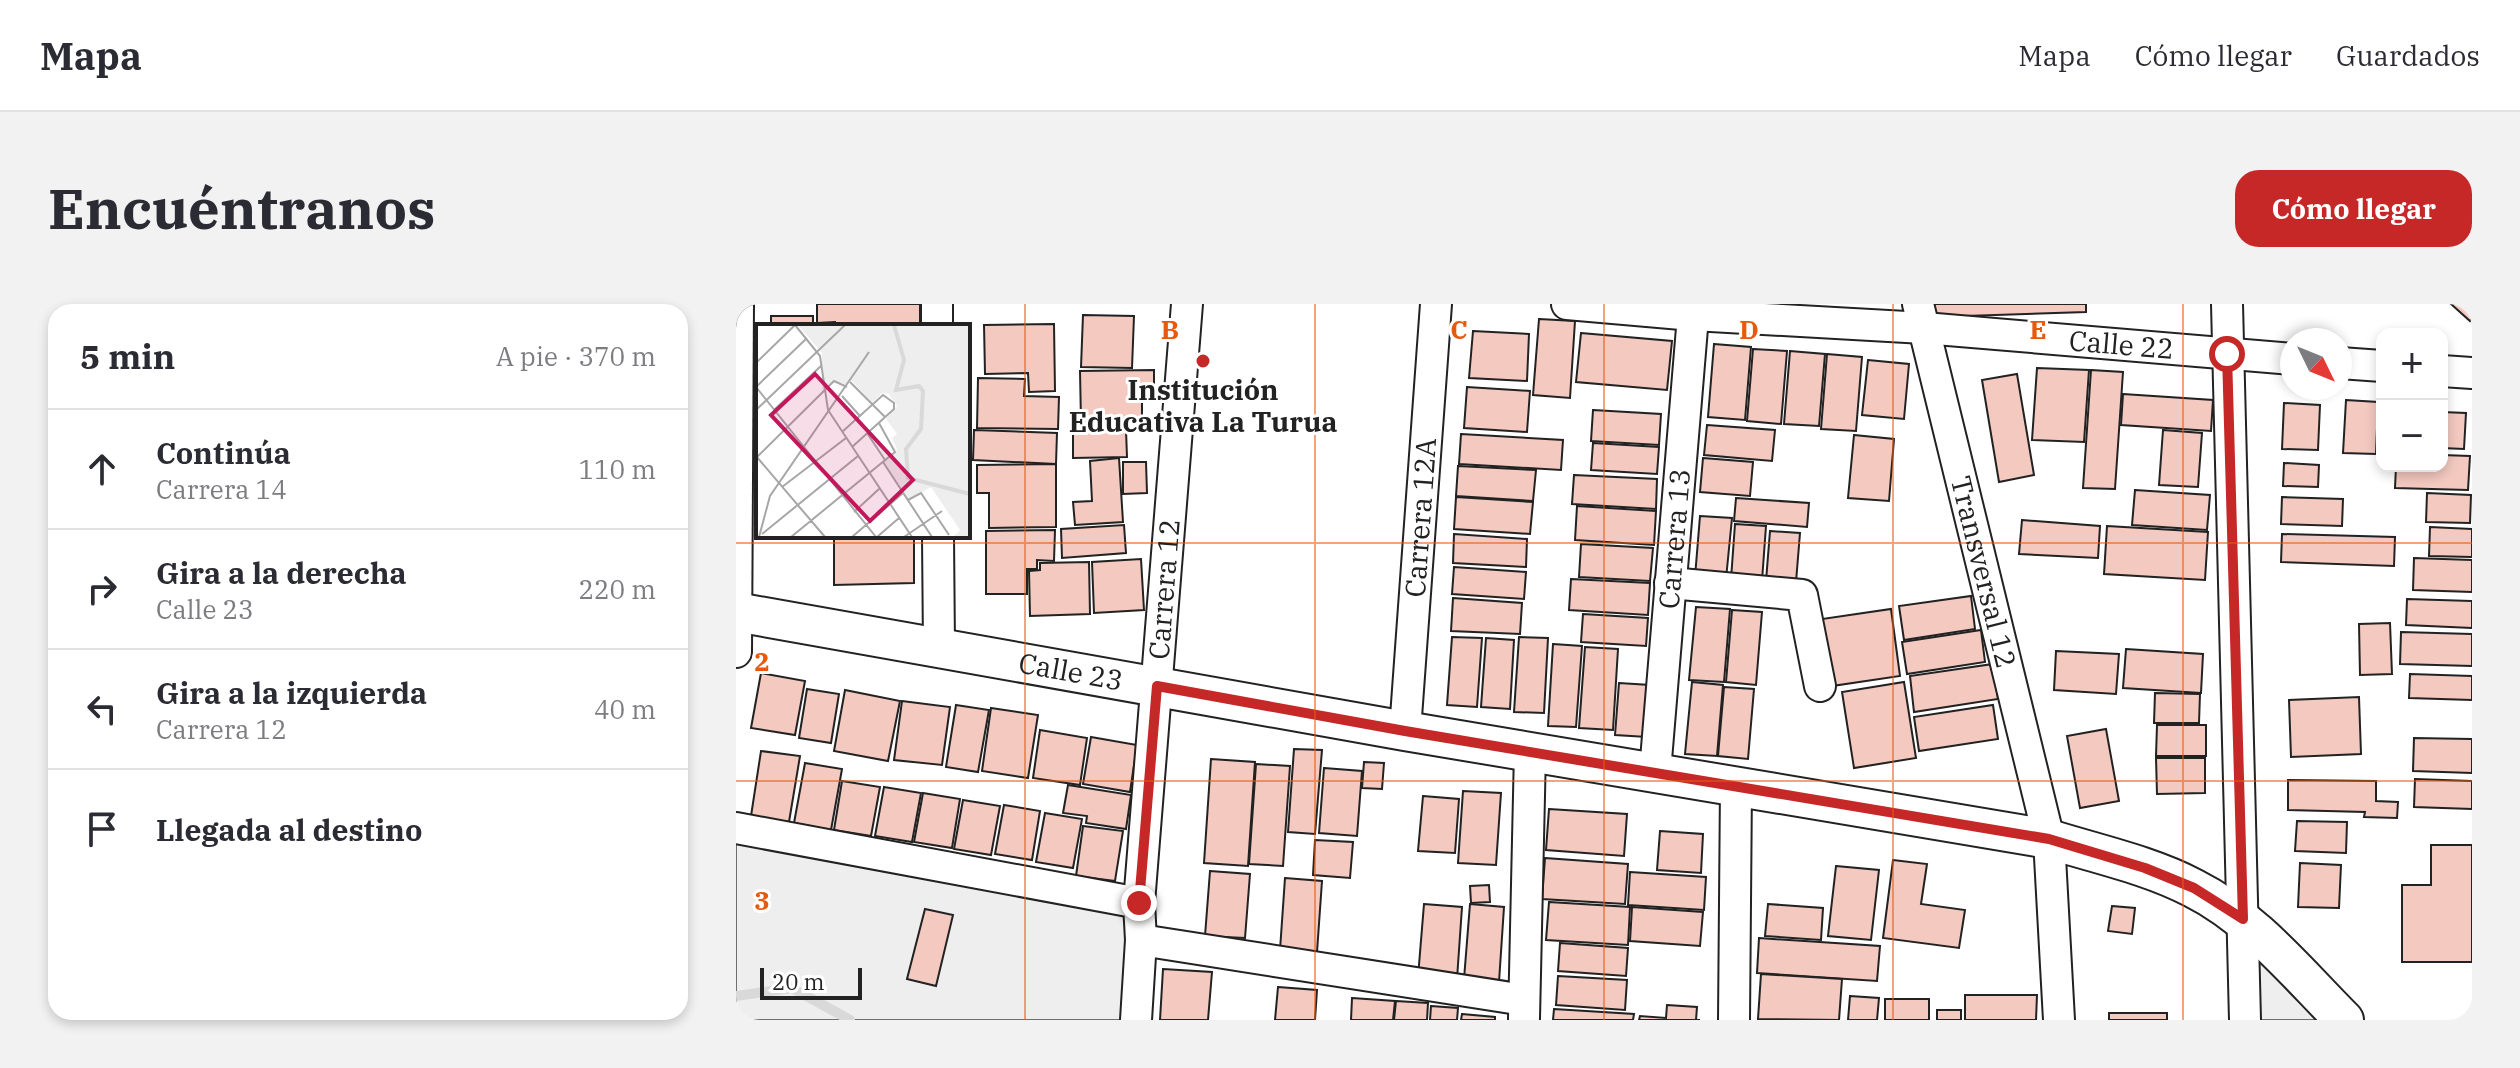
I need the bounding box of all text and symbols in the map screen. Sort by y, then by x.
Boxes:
text: Mapa [40,31,142,80]
text: Mapa [2018,37,2091,74]
text: Cómo llegar [2135,37,2292,74]
text: Guardados [2336,37,2480,74]
button: Cómo llegar [2235,170,2472,247]
text: Encuéntranos [48,172,435,244]
text: B [1161,312,1179,346]
text: C [1450,312,1468,346]
text: D [1739,312,1759,346]
text: E [2029,312,2047,346]
street label: Calle 22 [2068,321,2175,367]
inset map [756,324,970,538]
north arrow [2280,328,2352,400]
map controls [2376,328,2448,472]
button: + [2376,328,2448,400]
text: 5 min [80,334,175,378]
route start [2209,336,2245,372]
text: A pie · 370 m [496,339,656,373]
marker: Institución Educativa La Turua [1194,352,1212,370]
place label: Institución Educativa La Turua [1069,371,1337,440]
button: − [2376,400,2448,472]
text: Continúa [156,433,291,472]
street label: Carrera 12A [1396,436,1444,599]
icon: ahead [80,447,124,491]
text: 110 m [578,452,656,486]
street label: Carrera 13 [1650,467,1698,610]
text: Carrera 14 [156,472,287,506]
street label: Transversal 12 [1943,472,2025,672]
street label: Carrera 12 [1140,517,1188,661]
text: Gira a la derecha [156,553,407,592]
icon: right [80,567,124,611]
text: 220 m [578,572,656,606]
text: Calle 23 [156,592,254,626]
text: 2 [754,644,770,678]
street label: Calle 23 [1016,644,1126,698]
text: Gira a la izquierda [156,673,427,712]
icon: left [80,687,124,731]
text: 40 m [594,692,656,726]
text: Carrera 12 [156,712,287,746]
icon: arrive [80,807,124,851]
text: Llegada al destino [156,810,422,849]
text: 3 [754,883,770,917]
route end [1121,885,1157,921]
scale bar [760,964,862,1000]
text: 20 m [772,967,824,996]

